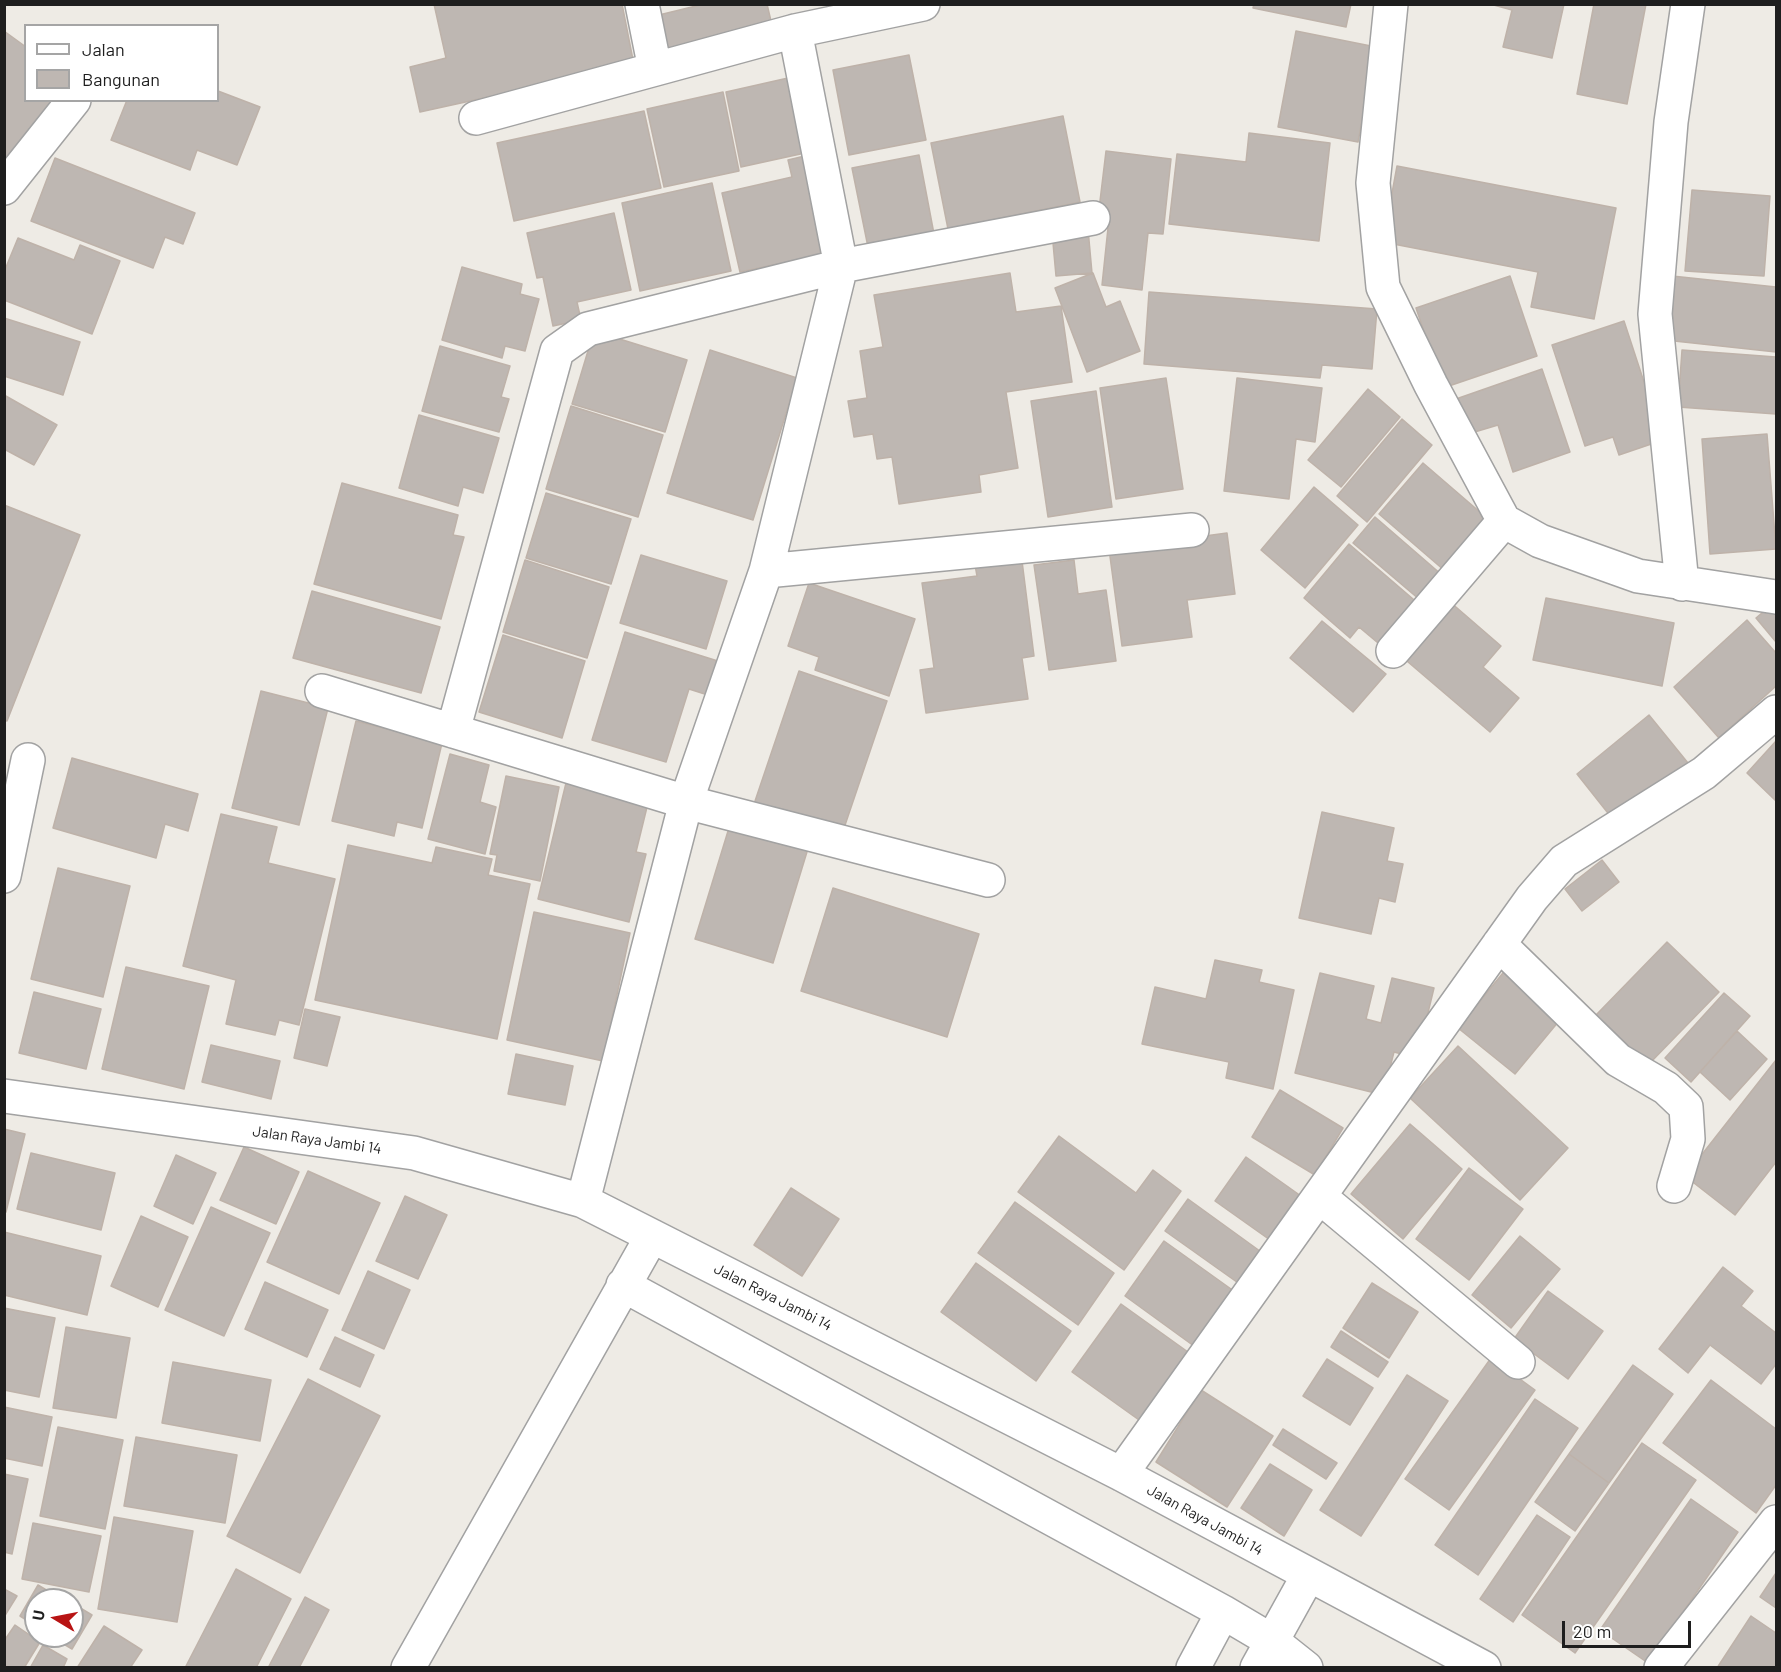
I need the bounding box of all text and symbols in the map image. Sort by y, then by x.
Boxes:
legend [24,24,219,102]
text: Jalan [82,38,125,60]
text: Bangunan [82,68,160,90]
street label: Jalan Raya Jambi 14 [251,1122,383,1158]
street label: Jalan Raya Jambi 14 [711,1259,835,1335]
street label: Jalan Raya Jambi 14 [1144,1481,1266,1559]
north arrow [24,1588,84,1648]
text: U [28,1609,48,1622]
scale bar [1565,1609,1694,1647]
text: 20 m [1573,1620,1611,1642]

